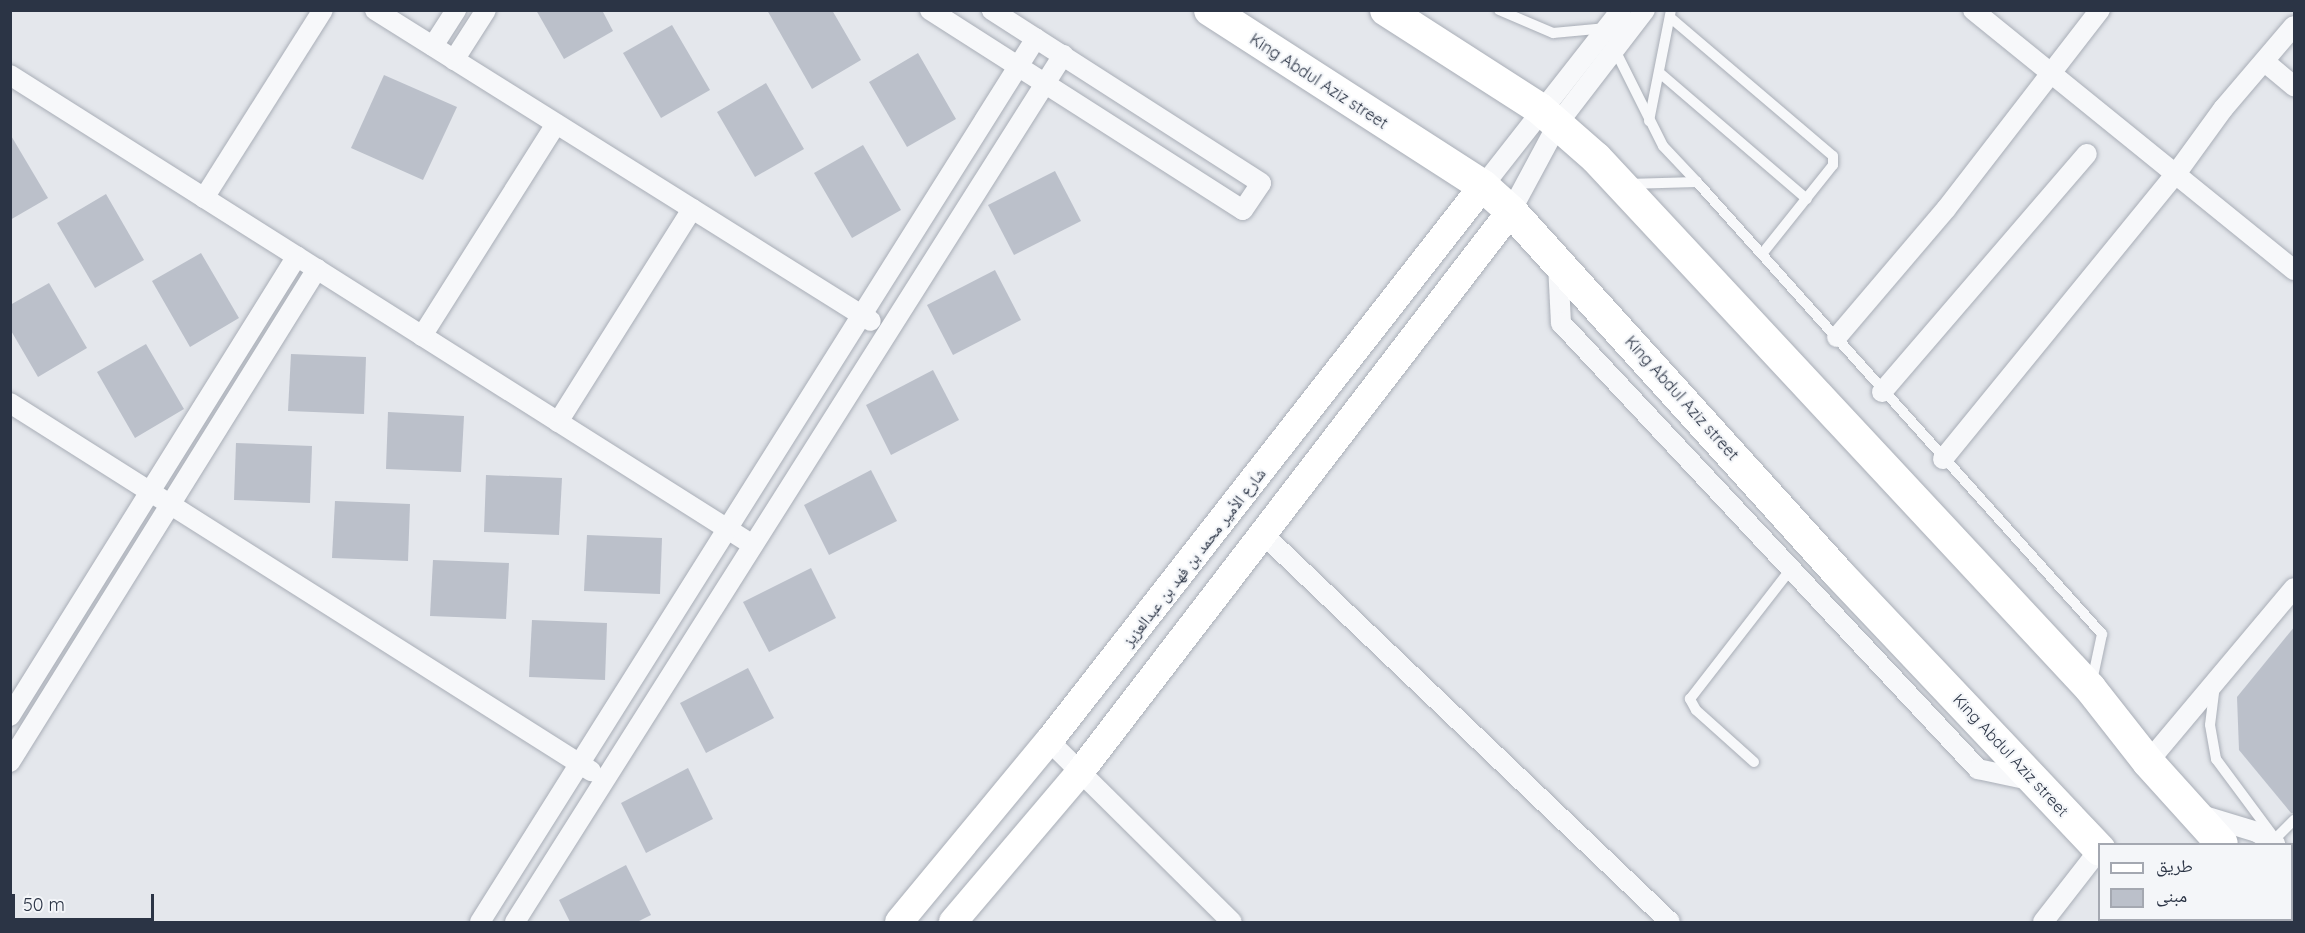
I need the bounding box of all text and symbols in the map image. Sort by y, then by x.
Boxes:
street label: King Abdul Aziz street [1246,29,1392,133]
street label: King Abdul Aziz street [1621,332,1743,464]
street label: شارع الأمير محمد بن فهد بن عبدالعزيز [1118,464,1270,650]
street label: King Abdul Aziz street [1949,690,2073,820]
legend [2098,843,2293,921]
text: طريق [2156,854,2193,877]
scale bar [15,882,158,920]
text: مبنى [2156,884,2187,907]
text: 50 m [23,893,65,916]

